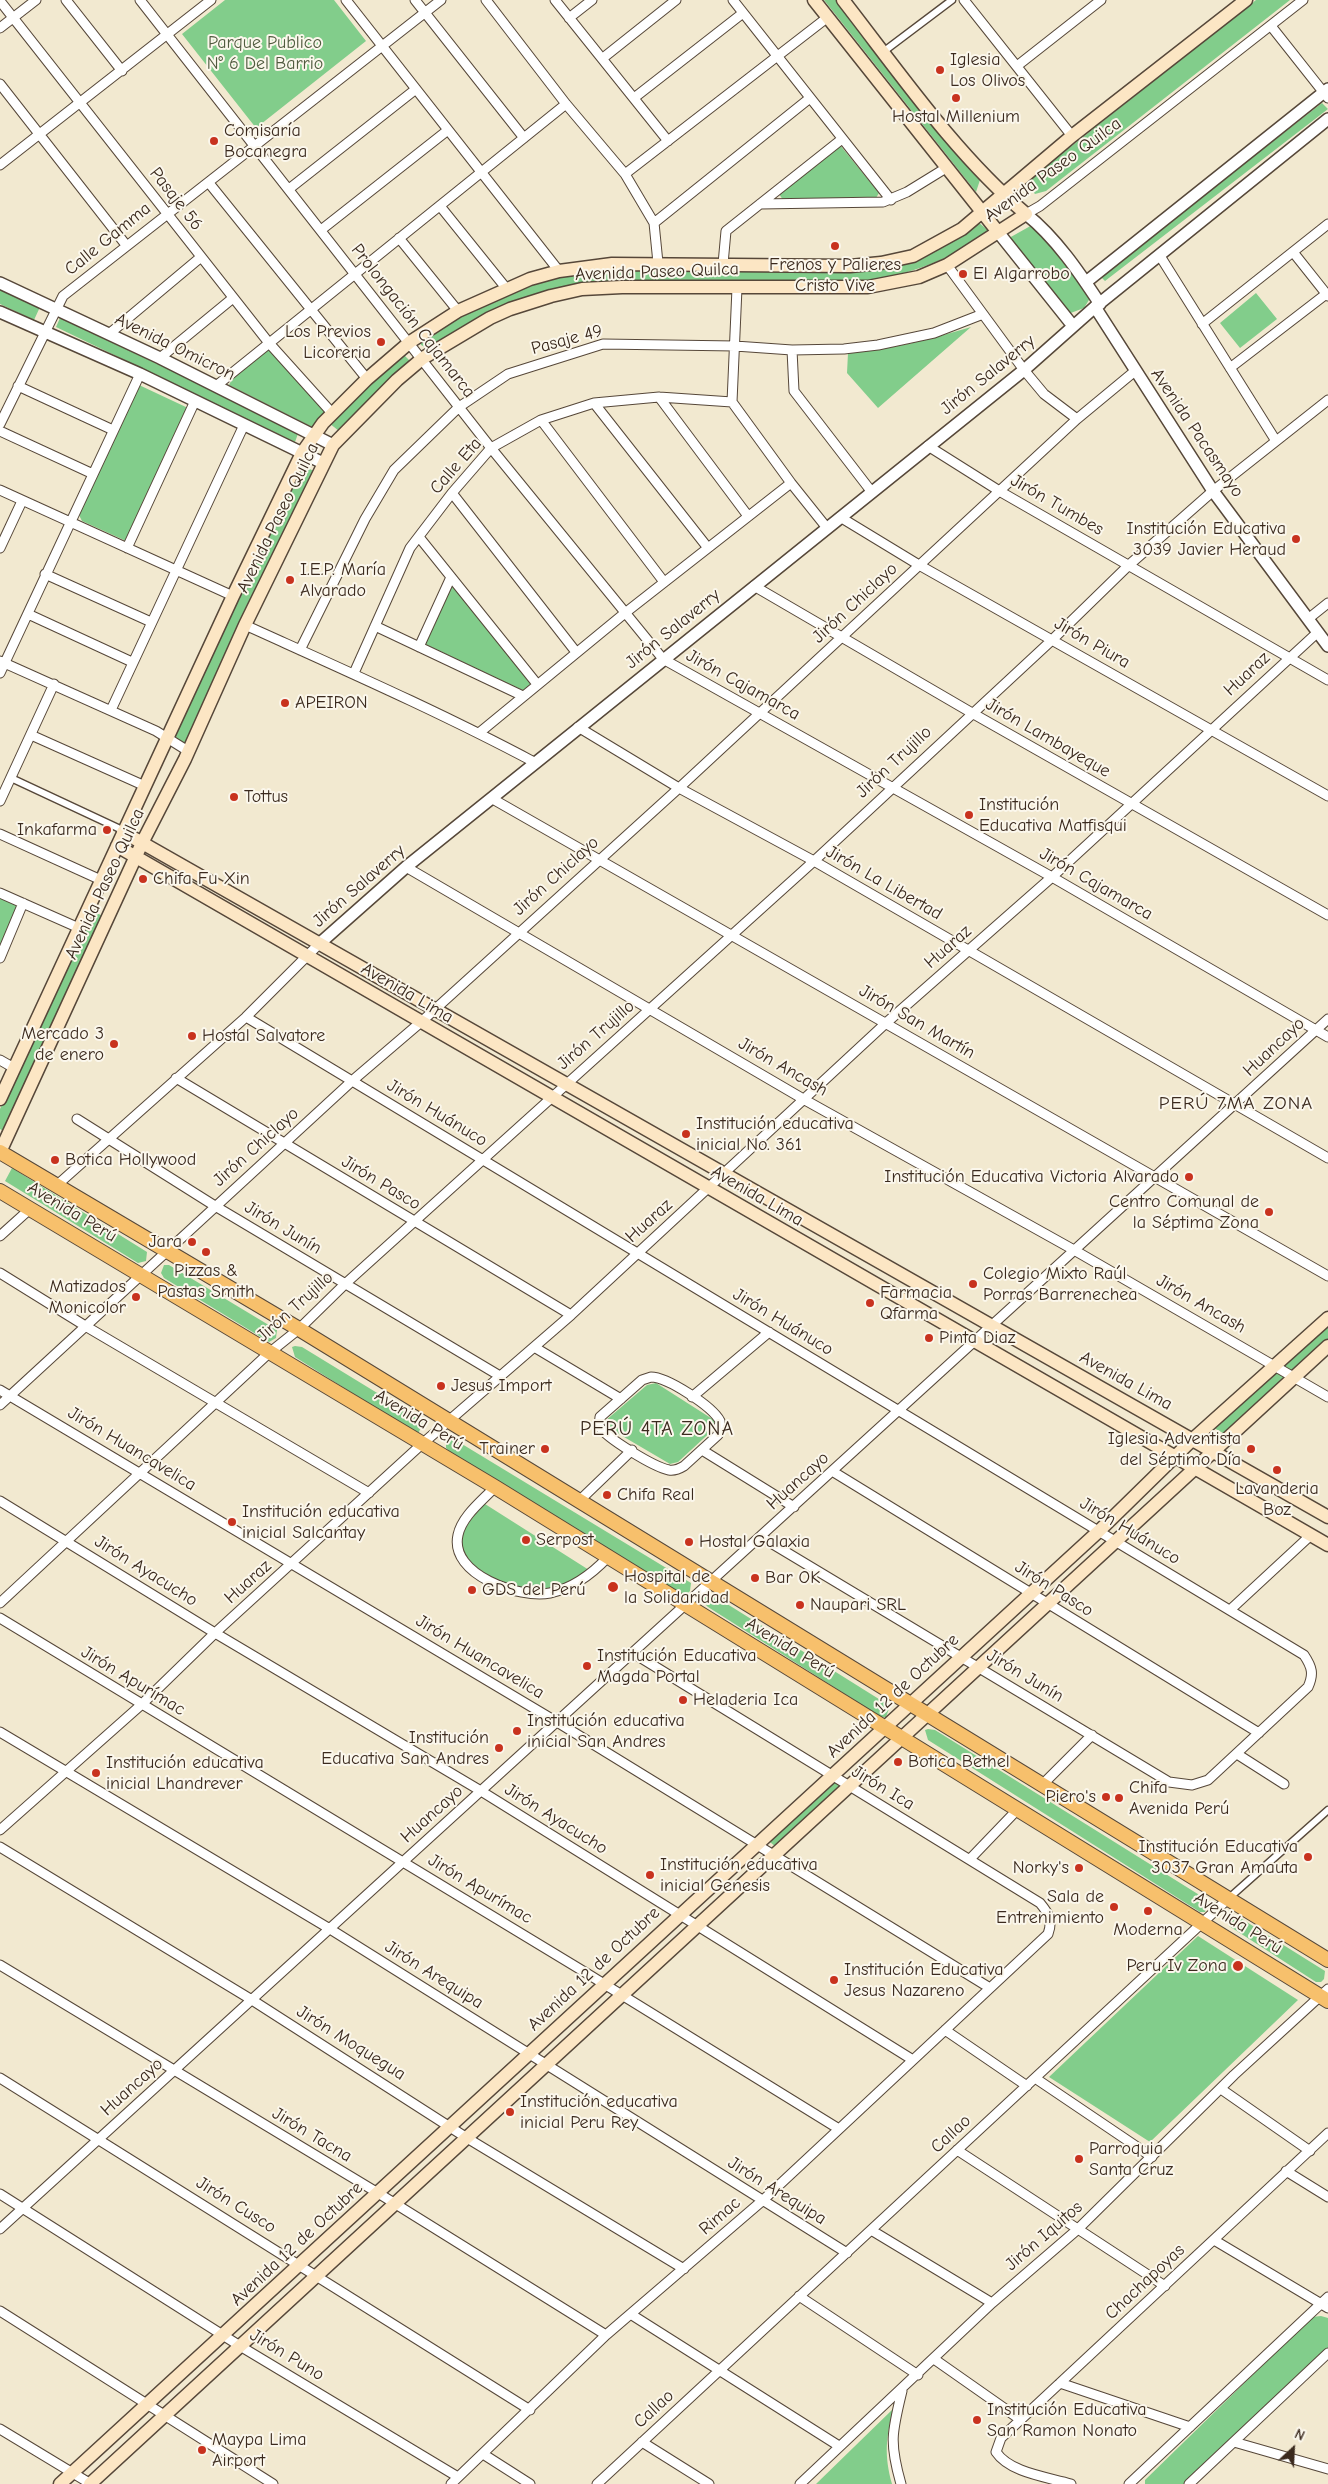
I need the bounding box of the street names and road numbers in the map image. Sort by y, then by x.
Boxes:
street label: Avenida Paseo Quilca [980,113,1126,227]
street label: Pasaje 56 [145,163,207,235]
street label: Calle Gamma [61,198,155,280]
street label: Prolongación Cajamarca [346,240,480,402]
street label: Avenida Paseo Quilca [575,258,739,286]
street label: Avenida Omicron [111,309,239,385]
street label: Pasaje 49 [529,320,605,360]
street label: Jirón Salaverry [936,330,1040,420]
street label: Avenida Pacasmayo [1146,364,1248,502]
street label: Calle Eta [426,433,486,499]
street label: Avenida Paseo Quilca [232,440,324,596]
street label: Jirón Tumbes [1007,470,1107,540]
street label: Jirón Chiclayo [808,558,902,648]
street label: Jirón Salaverry [621,584,725,674]
street label: Jirón Piura [1050,613,1134,673]
street label: Jirón Cajamarca [682,645,804,725]
street label: Huaraz [1219,647,1275,701]
street label: Jirón Lambayeque [982,694,1114,782]
street label: Jirón Trujillo [852,721,936,803]
street label: Avenida Paseo Quilca [61,805,149,963]
street label: Jirón Chiclayo [508,832,604,920]
street label: Jirón Salaverry [308,840,410,932]
street label: Jirón La Libertad [822,841,946,925]
street label: Jirón Cajamarca [1036,843,1156,925]
street label: Huaraz [920,921,976,973]
street label: Avenida Lima [357,958,457,1028]
street label: Jirón San Martín [855,980,979,1064]
street label: Jirón Trujillo [553,995,639,1075]
street label: Huancayo [1239,1013,1309,1081]
street label: Jirón Ancash [734,1033,832,1101]
street label: Jirón Huánuco [383,1075,491,1151]
street label: Jirón Chiclayo [208,1103,304,1191]
street label: Jirón Pasco [337,1151,425,1215]
street label: Avenida Lima [707,1161,807,1231]
street label: Avenida Perú [23,1177,121,1247]
street label: Huaraz [621,1194,677,1248]
street label: Jirón Junín [241,1197,325,1259]
street label: Jirón Trujillo [252,1267,338,1347]
street label: Jirón Ancash [1152,1270,1250,1338]
street label: Jirón Huánuco [729,1284,837,1360]
street label: Avenida Lima [1076,1347,1176,1415]
street label: Avenida Perú [370,1385,468,1455]
street label: Jirón Huancavelica [64,1402,200,1496]
street label: Huancayo [762,1447,834,1515]
street label: Jirón Huánuco [1076,1493,1184,1569]
street label: Jirón Ayacucho [90,1531,202,1611]
street label: Huaraz [220,1555,276,1609]
street label: Jirón Pasco [1011,1556,1097,1622]
street label: Jirón Huancavelica [412,1610,548,1704]
street label: Avenida Perú [741,1613,839,1683]
street label: Avenida 12 de Octubre [822,1629,964,1763]
street label: Jirón Apurímac [77,1641,189,1721]
street label: Jirón Junín [983,1645,1067,1707]
street label: Jirón Ica [848,1761,918,1815]
street label: Jirón Ayacucho [500,1779,612,1859]
street label: Huancayo [396,1780,468,1848]
street label: Jirón Apurímac [424,1849,536,1929]
street label: Avenida Perú [1190,1887,1286,1959]
street label: Avenida 12 de Octubre [523,1902,665,2036]
street label: Jirón Arequipa [381,1936,487,2014]
street label: Jirón Moquegua [292,2001,410,2085]
street label: Huancayo [96,2053,168,2121]
street label: Jirón Tacna [268,2103,356,2167]
street label: Callao [926,2110,976,2158]
street label: Jirón Arequipa [724,2152,830,2230]
street label: Jirón Cusco [192,2172,280,2238]
street label: Avenida 12 de Octubre [226,2177,368,2311]
street label: Rimac [695,2192,745,2240]
street label: Jirón Iquitos [1001,2197,1087,2275]
street label: Chachapoyas [1101,2240,1189,2324]
street label: Jirón Puno [246,2324,328,2386]
street label: Callao [629,2385,679,2433]

